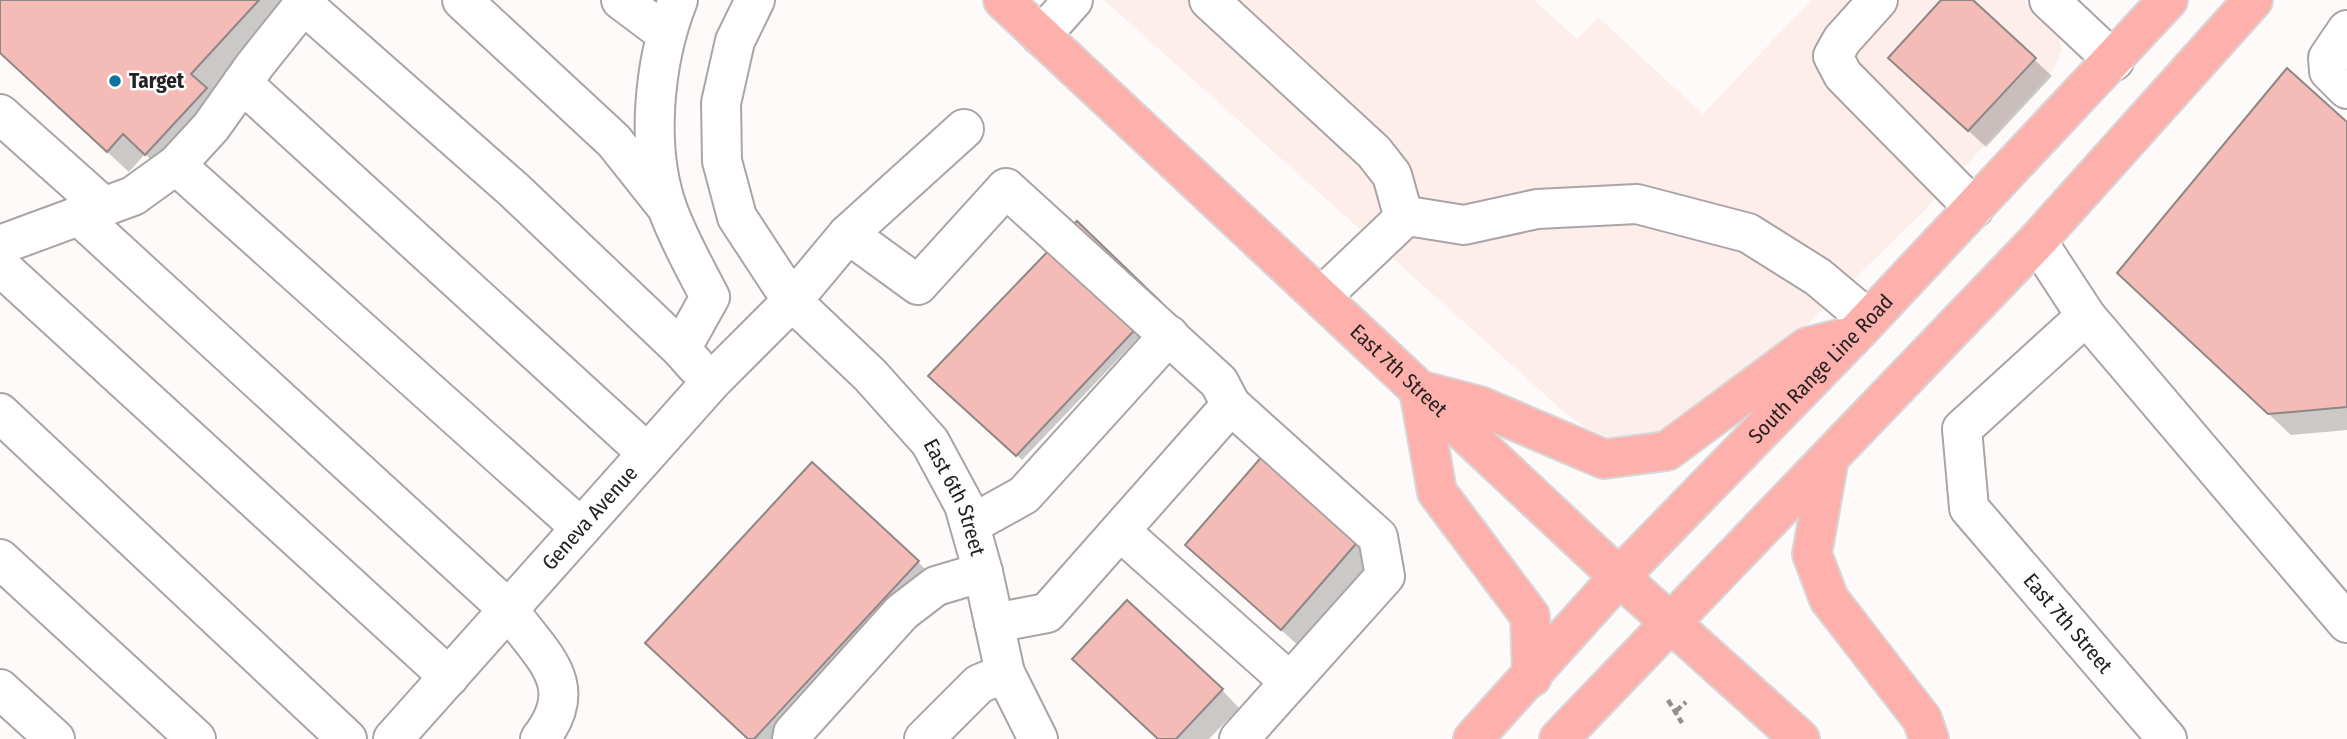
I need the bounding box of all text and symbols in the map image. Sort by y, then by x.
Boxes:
place label: Target [129,68,185,94]
marker: Target [107,73,123,89]
street label: South Range Line Road [1743,289,1899,449]
street label: East 7th Street [1345,319,1453,422]
street label: East 6th Street [918,434,991,559]
street label: Geneva Avenue [537,460,643,576]
street label: East 7th Street [2018,568,2118,679]

